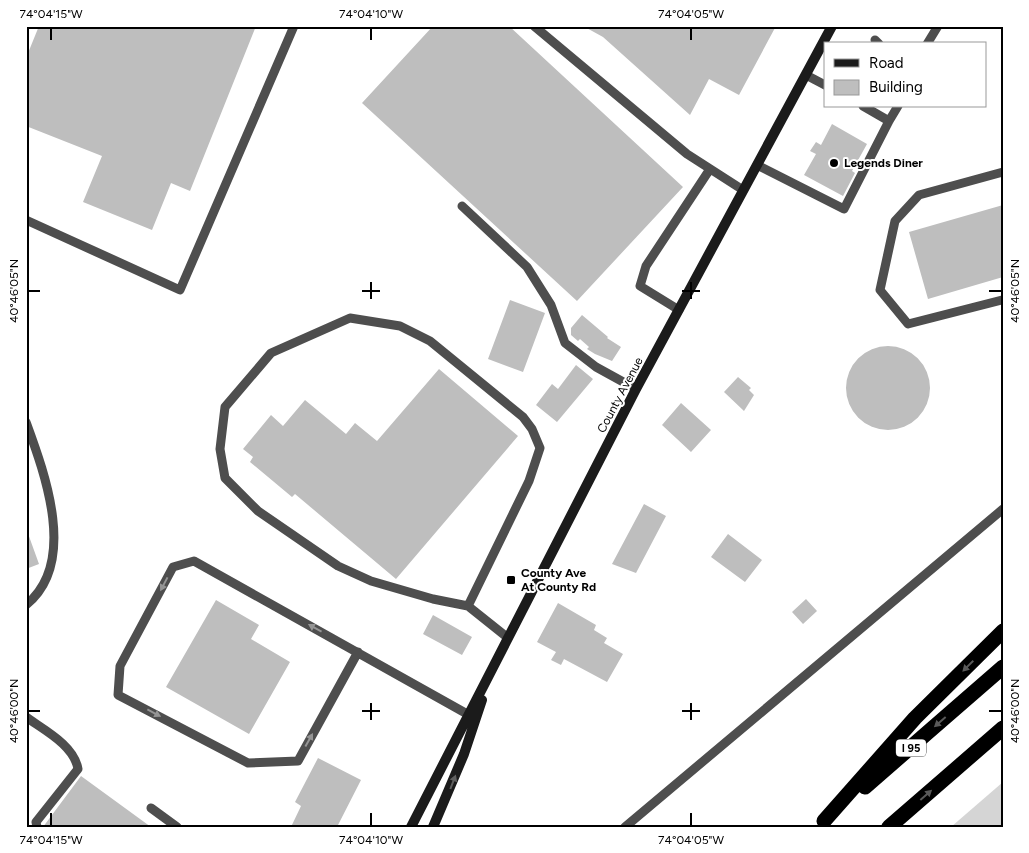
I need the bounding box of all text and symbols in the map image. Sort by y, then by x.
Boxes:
text: 74°04'15"W [19,7,83,21]
text: 74°04'10"W [339,7,403,21]
text: 74°04'05"W [658,7,724,21]
legend [824,42,986,108]
text: Road [869,54,904,72]
text: Building [869,78,923,96]
place label: Legends Diner [844,156,923,170]
marker: Legends Diner [828,157,840,169]
text: 40°46'05"N [7,259,21,323]
text: 40°46'05"N [1008,259,1022,323]
street label: County Avenue [594,355,646,435]
place label: County Ave At County Rd [521,566,596,594]
marker: County Ave At County Rd [505,574,517,586]
one-way arrow [160,576,168,591]
one-way arrow [308,624,322,633]
one-way arrow [963,660,975,672]
text: 40°46'00"N [7,679,21,743]
text: 40°46'00"N [1008,679,1022,743]
one-way arrow [147,709,161,718]
one-way arrow [934,717,947,728]
one-way arrow [305,734,314,747]
road number: I 95 [896,740,926,756]
one-way arrow [449,775,457,789]
one-way arrow [919,789,931,801]
text: 74°04'15"W [19,833,83,847]
text: 74°04'10"W [339,833,403,847]
text: 74°04'05"W [658,833,724,847]

